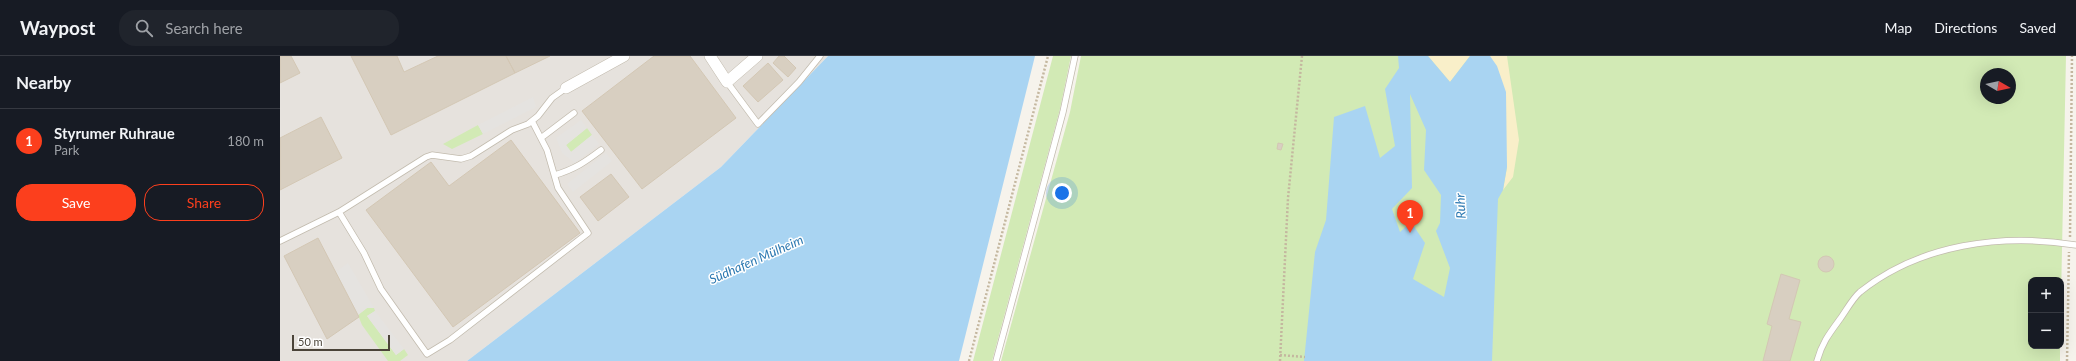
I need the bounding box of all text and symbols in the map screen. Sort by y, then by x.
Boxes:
search box [119,10,399,46]
text: Waypost [20,16,95,39]
icon: search [133,17,155,39]
text: Search here [165,19,243,37]
text: Map [1885,19,1912,36]
text: Directions [1934,19,1997,36]
text: Saved [2019,19,2056,36]
north arrow [1980,68,2016,104]
text: Nearby [16,72,71,93]
text: Styrumer Ruhraue [54,124,175,142]
text: 1 [25,133,33,149]
text: 180 m [227,133,264,149]
text: Park [54,142,79,158]
your location [1052,183,1072,203]
button: Save [16,184,136,221]
button: Share [144,184,264,221]
water label: Ruhr [1451,192,1469,219]
pin: 1 [1397,200,1423,233]
water label: Südhafen Mülheim [707,231,805,287]
map controls [2028,277,2064,349]
button: + [2028,277,2064,313]
button: − [2028,313,2064,349]
scale bar [292,333,390,352]
text: 50 m [298,335,323,348]

